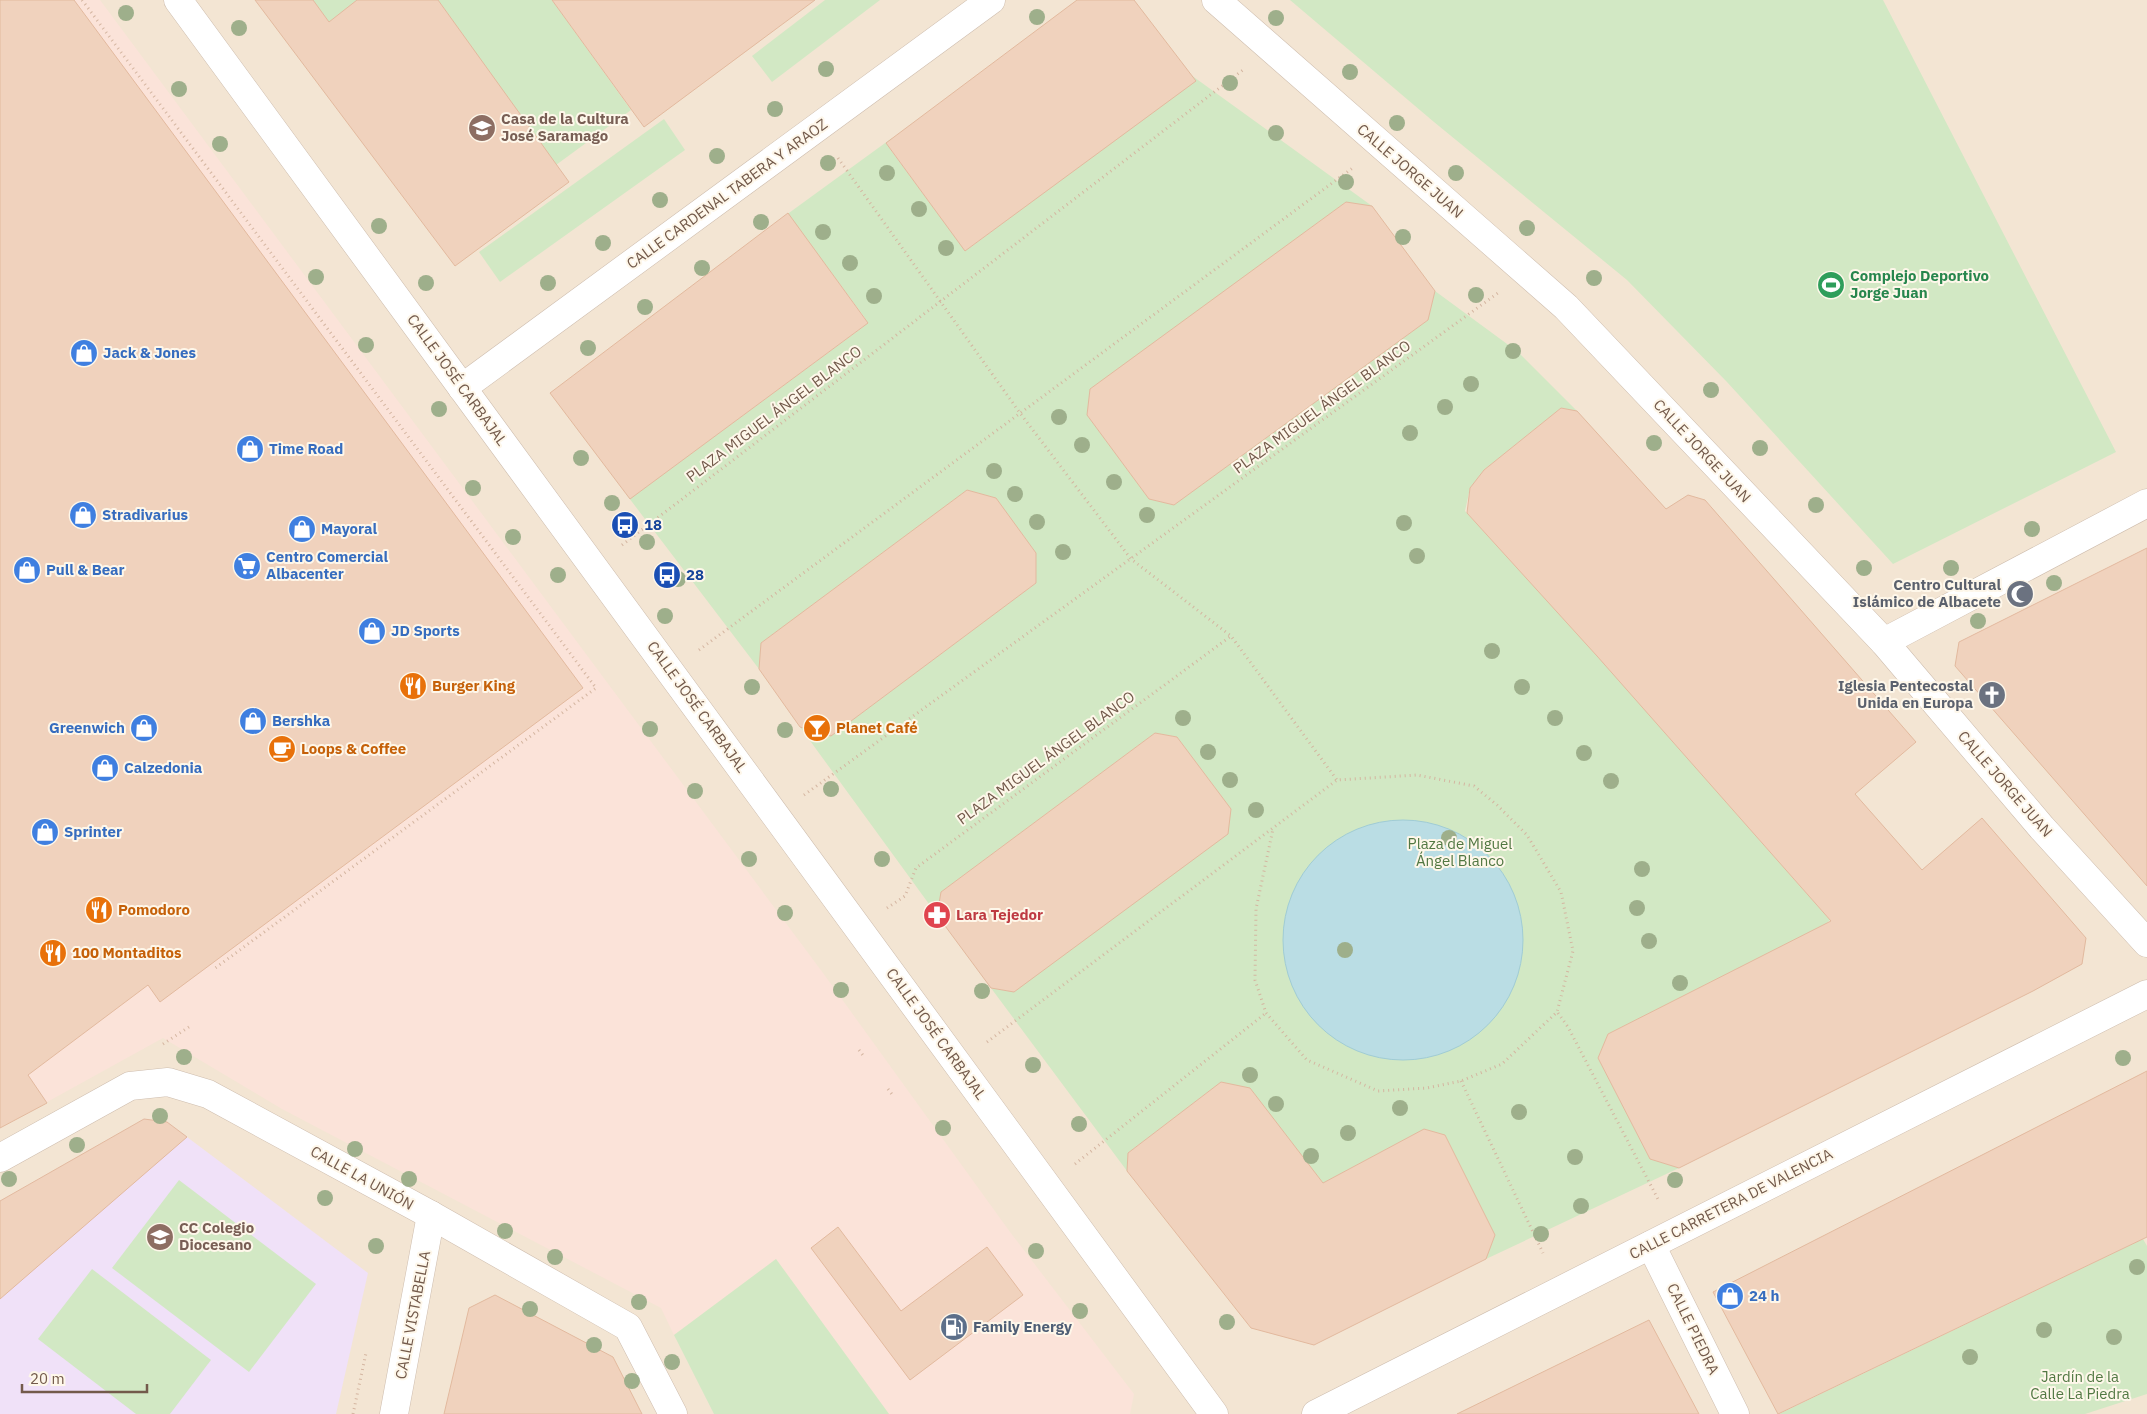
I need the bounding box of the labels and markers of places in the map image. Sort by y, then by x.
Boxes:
place label: Casa de la Cultura José Saramago [501,109,629,145]
school or university icon: Casa de la Cultura José Saramago [467,113,497,143]
place label: Complejo Deportivo Jorge Juan [1850,266,1989,302]
sports icon: Complejo Deportivo Jorge Juan [1816,270,1846,300]
shop icon: Jack & Jones [69,338,99,368]
place label: Jack & Jones [103,343,196,362]
shop icon: Time Road [235,434,265,464]
place label: Time Road [269,439,343,458]
shop icon: Stradivarius [68,500,98,530]
place label: Stradivarius [102,505,189,524]
bus stop icon: 18 [610,510,640,540]
shop icon: Mayoral [287,514,317,544]
place label: 18 [644,515,662,534]
place label: Mayoral [321,519,377,538]
place label: Centro Comercial Albacenter [266,547,388,583]
supermarket icon: Centro Comercial Albacenter [232,551,262,581]
shop icon: Pull & Bear [12,555,42,585]
place label: Pull & Bear [46,560,125,579]
bus stop icon: 28 [652,560,682,590]
place label: 28 [686,565,704,584]
place label: Centro Cultural Islámico de Albacete [1853,575,2001,611]
mosque icon: Centro Cultural Islámico de Albacete [2005,579,2035,609]
shop icon: JD Sports [357,616,387,646]
place label: JD Sports [391,621,460,640]
restaurant icon: Burger King [398,671,428,701]
place label: Burger King [432,676,516,695]
place label: Iglesia Pentecostal Unida en Europa [1838,676,1973,712]
church icon: Iglesia Pentecostal Unida en Europa [1977,680,2007,710]
shop icon: Bershka [238,706,268,736]
place label: Bershka [272,711,331,730]
shop icon: Greenwich [129,713,159,743]
bar icon: Planet Café [802,713,832,743]
place label: Greenwich [49,718,125,737]
place label: Planet Café [836,718,918,737]
cafe icon: Loops & Coffee [267,734,297,764]
place label: Loops & Coffee [301,739,406,758]
shop icon: Calzedonia [90,753,120,783]
place label: Calzedonia [124,758,203,777]
shop icon: Sprinter [30,817,60,847]
place label: Sprinter [64,822,122,841]
restaurant icon: Pomodoro [84,895,114,925]
place label: Pomodoro [118,900,190,919]
pharmacy icon: Lara Tejedor [922,900,952,930]
place label: Lara Tejedor [956,905,1043,924]
restaurant icon: 100 Montaditos [38,938,68,968]
place label: 100 Montaditos [72,943,182,962]
place label: CC Colegio Diocesano [179,1218,254,1254]
school or university icon: CC Colegio Diocesano [145,1222,175,1252]
shop icon: 24 h [1715,1281,1745,1311]
place label: 24 h [1749,1286,1779,1305]
fuel station icon: Family Energy [939,1312,969,1342]
place label: Family Energy [973,1317,1072,1336]

